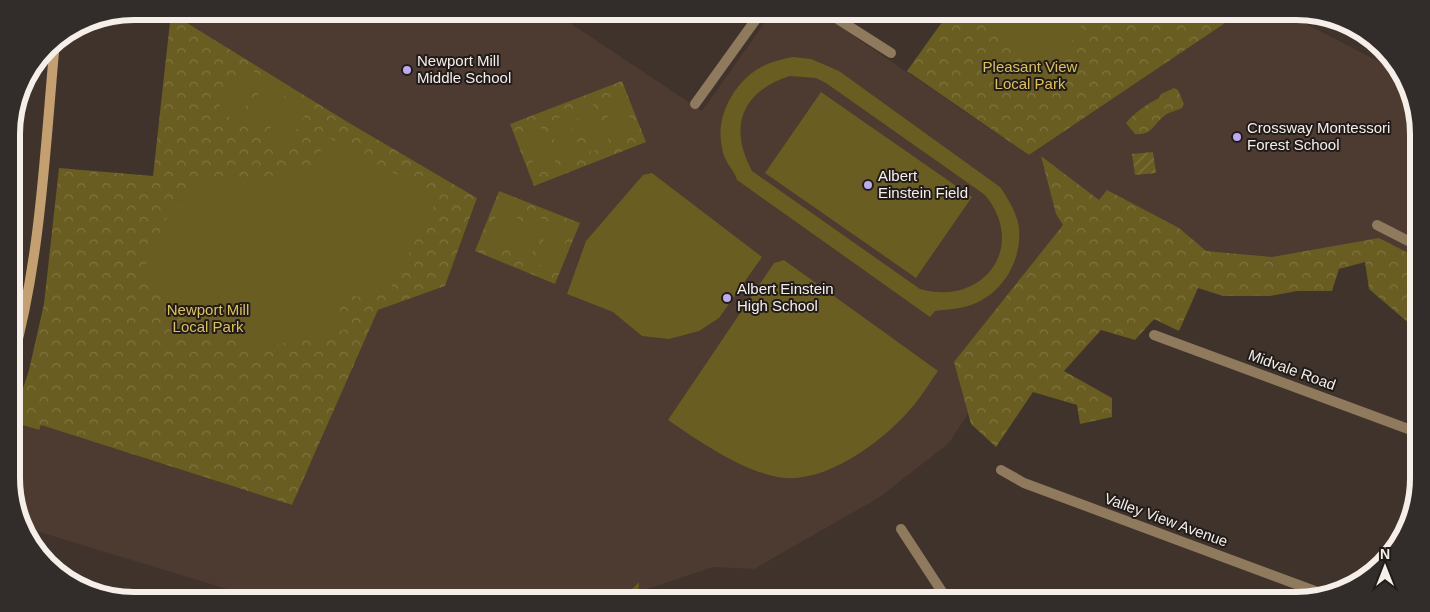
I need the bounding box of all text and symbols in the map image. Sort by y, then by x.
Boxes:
place label: Newport Mill Middle School [417,52,511,86]
park label: Pleasant View Local Park [983,58,1078,92]
marker: Newport Mill Middle School [401,64,413,76]
place label: Crossway Montessori Forest School [1247,119,1390,153]
marker: Crossway Montessori Forest School [1231,131,1243,143]
place label: Albert Einstein Field [878,167,968,201]
marker: Albert Einstein Field [862,179,874,191]
place label: Albert Einstein High School [737,280,834,314]
marker: Albert Einstein High School [721,292,733,304]
park label: Newport Mill Local Park [167,301,249,335]
street label: Midvale Road [1246,346,1338,393]
street label: Valley View Avenue [1102,489,1230,550]
north arrow [1360,542,1410,592]
text: N [1380,546,1390,562]

